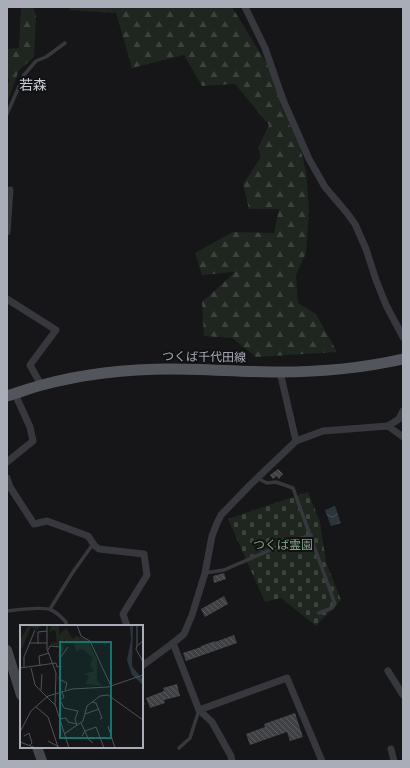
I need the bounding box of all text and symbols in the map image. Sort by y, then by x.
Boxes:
district label: 若森 [19,76,47,94]
street label: つくば千代田線 [162,348,246,366]
park label: つくば霊園 [253,537,313,553]
inset map [20,625,143,748]

